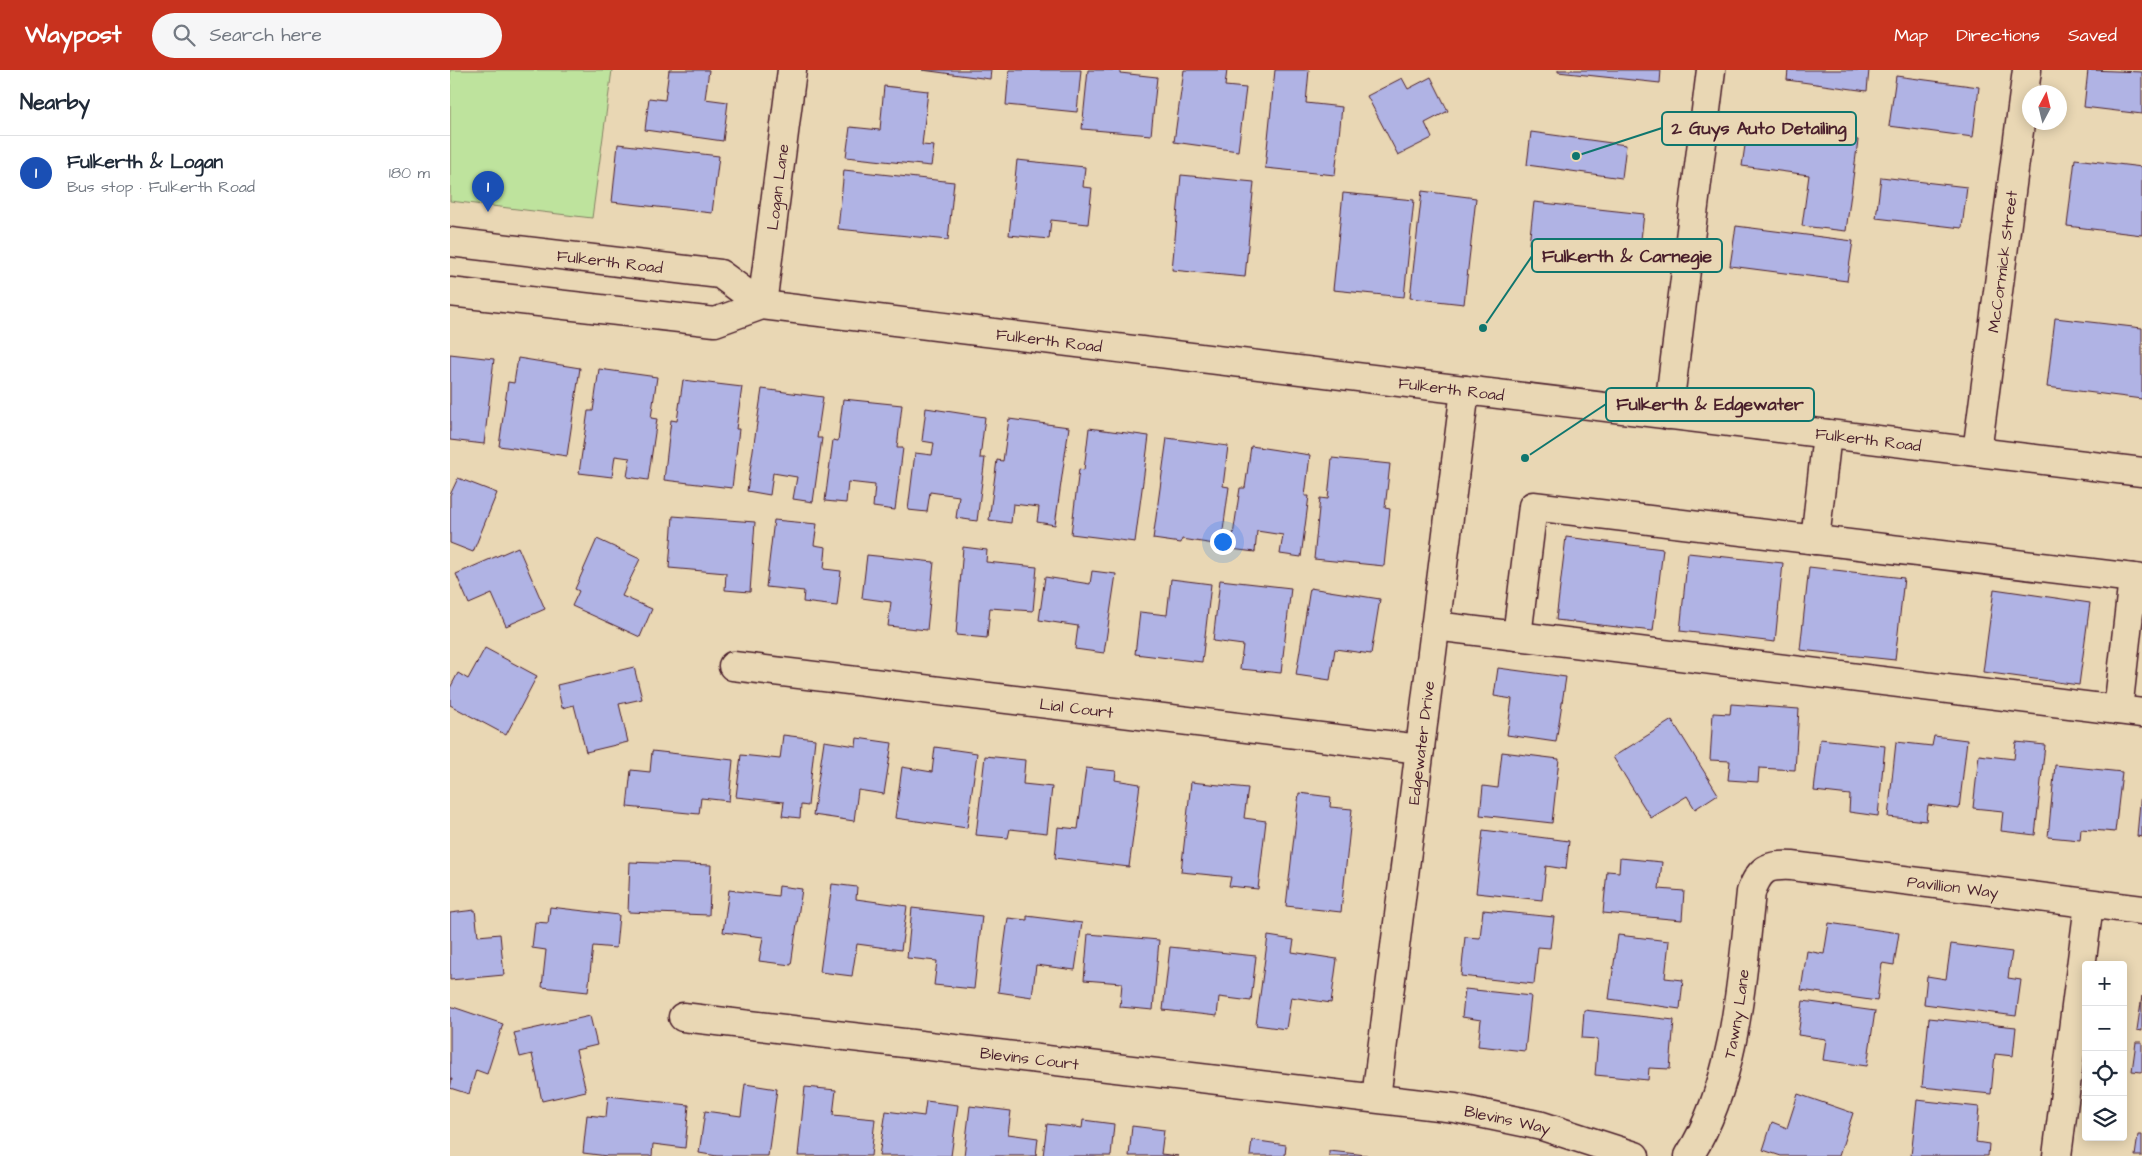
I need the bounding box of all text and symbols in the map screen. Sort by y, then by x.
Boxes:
search box [152,13,502,58]
text: Waypost [25,18,122,52]
icon: search [170,21,198,49]
text: Search here [210,22,322,49]
text: Map [1894,23,1928,48]
text: Directions [1956,23,2040,48]
text: Saved [2068,23,2117,48]
north arrow [2022,85,2067,130]
text: Nearby [20,88,90,117]
callout: 2 Guys Auto Detailing [1662,112,1856,145]
text: 2 Guys Auto Detailing [1671,116,1847,142]
street label: Logan Lane [762,142,795,232]
text: Fulkerth & Logan [67,149,223,176]
text: 1 [35,162,37,184]
text: 180 m [389,162,430,184]
pin: 1 [472,171,504,212]
text: Bus stop · Fulkerth Road [67,176,255,198]
street label: McCormick Street [1983,189,2023,334]
callout: Fulkerth & Carnegie [1532,239,1722,272]
text: Fulkerth & Carnegie [1542,244,1712,270]
street label: Fulkerth Road [556,245,664,279]
street label: Fulkerth Road [995,323,1103,358]
street label: Fulkerth Road [1397,372,1505,407]
callout: Fulkerth & Edgewater [1606,388,1814,421]
text: Fulkerth & Edgewater [1616,392,1804,418]
street label: Fulkerth Road [1814,423,1922,457]
your location [1210,529,1236,555]
street label: Edgewater Drive [1403,679,1440,806]
street label: Lial Court [1038,693,1115,724]
street label: Pavillion Way [1906,871,2000,905]
map controls [2082,961,2127,1141]
button: + [2082,961,2127,1006]
street label: Tawny Lane [1718,968,1755,1061]
button: − [2082,1006,2127,1051]
street label: Blevins Court [979,1042,1081,1076]
button: locate [2082,1051,2127,1096]
button: layers [2082,1096,2127,1141]
street label: Blevins Way [1462,1100,1554,1141]

